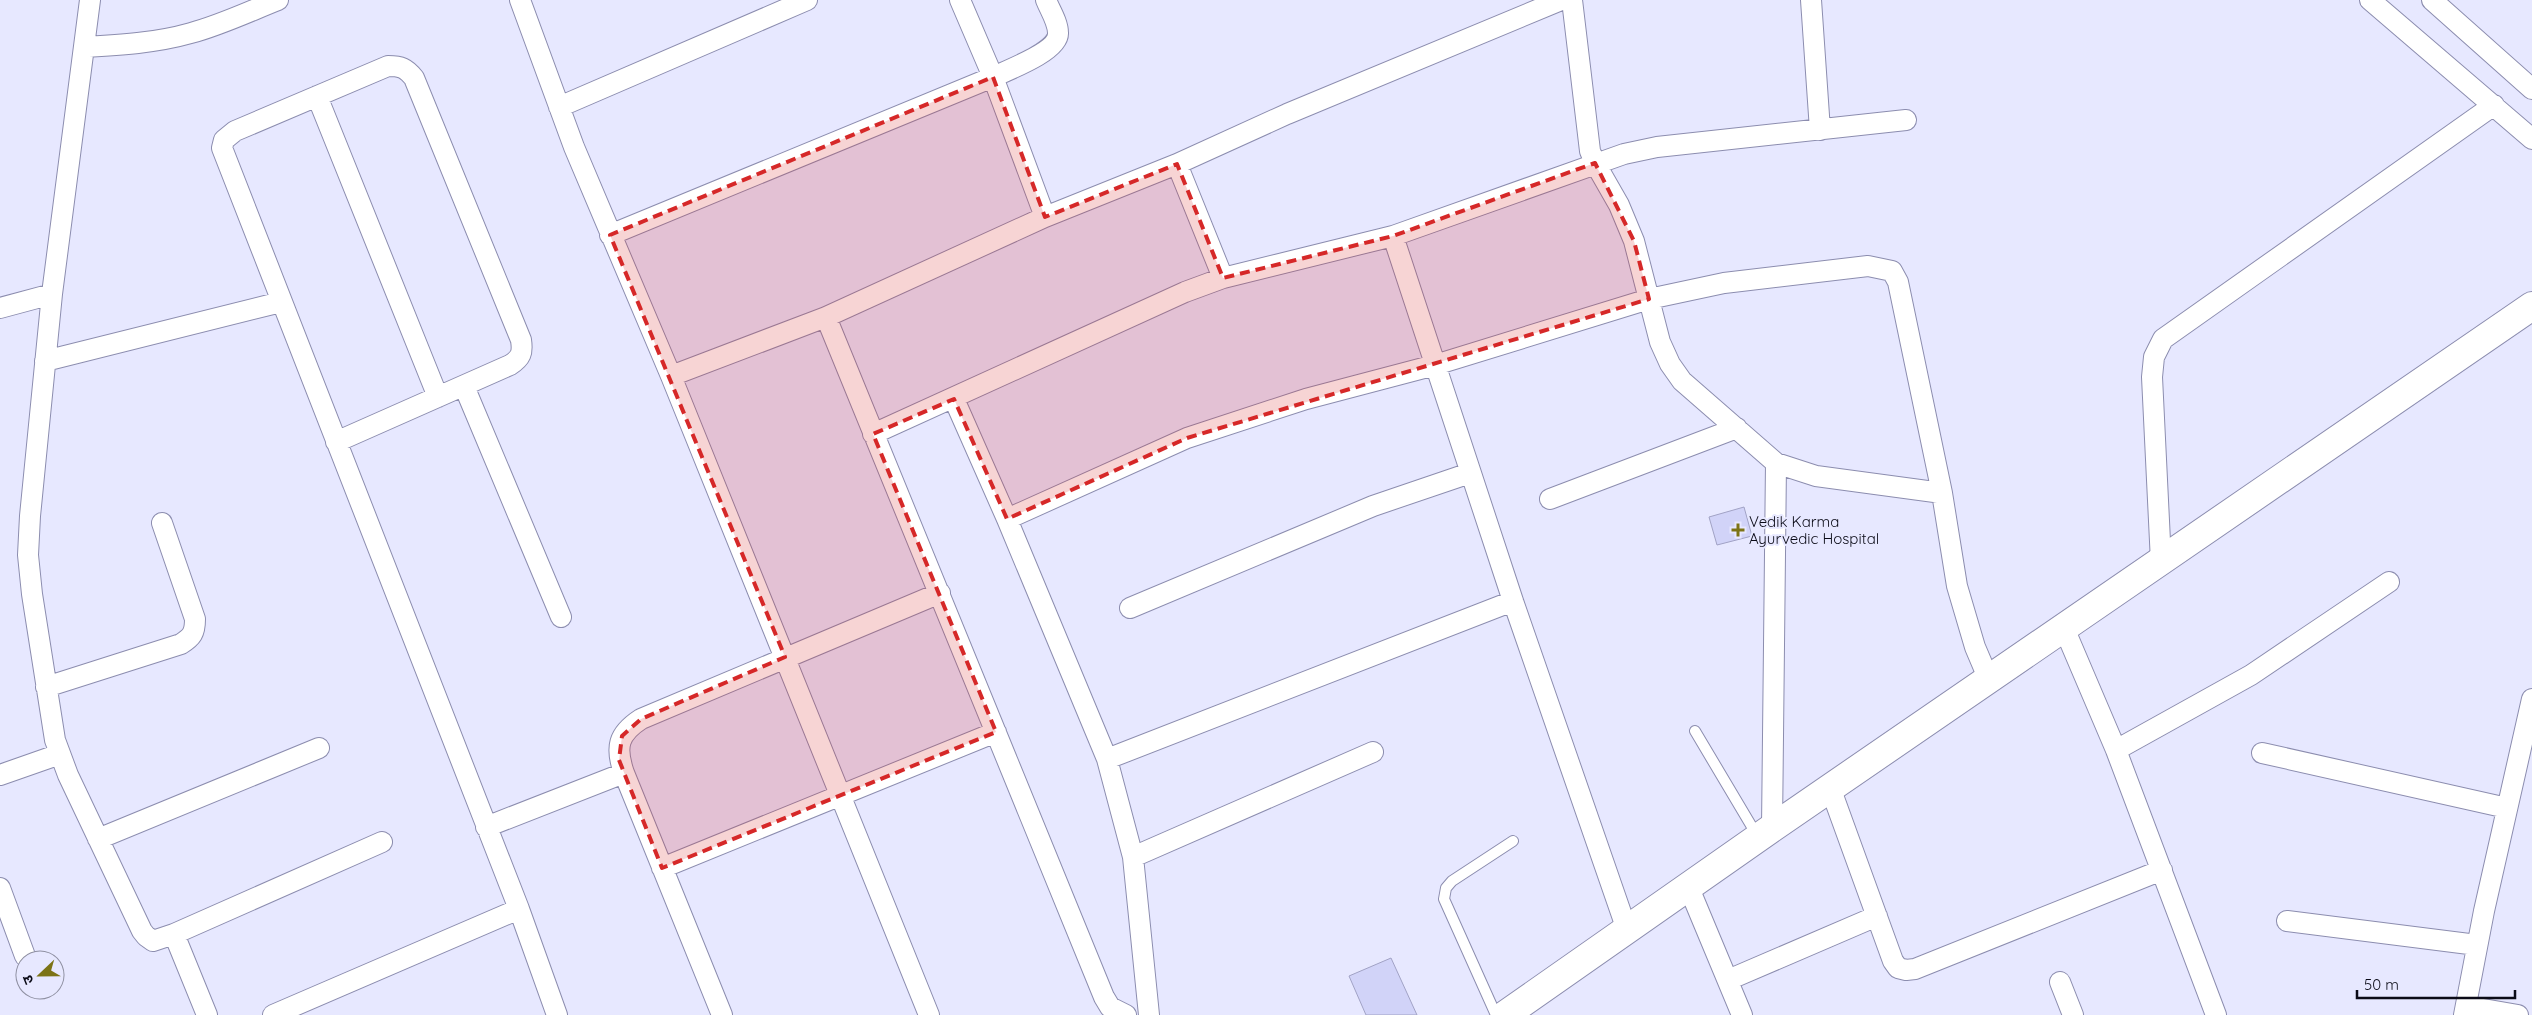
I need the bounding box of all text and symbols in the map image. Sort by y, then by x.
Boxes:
place label: Vedik Karma Ayurvedic Hospital [1749,512,1879,548]
marker: Vedik Karma Ayurvedic Hospital [1731,523,1745,537]
north arrow [15,950,65,1000]
scale bar [2357,968,2514,1000]
text: उ [18,972,38,987]
text: 50 m [2364,975,2399,994]

